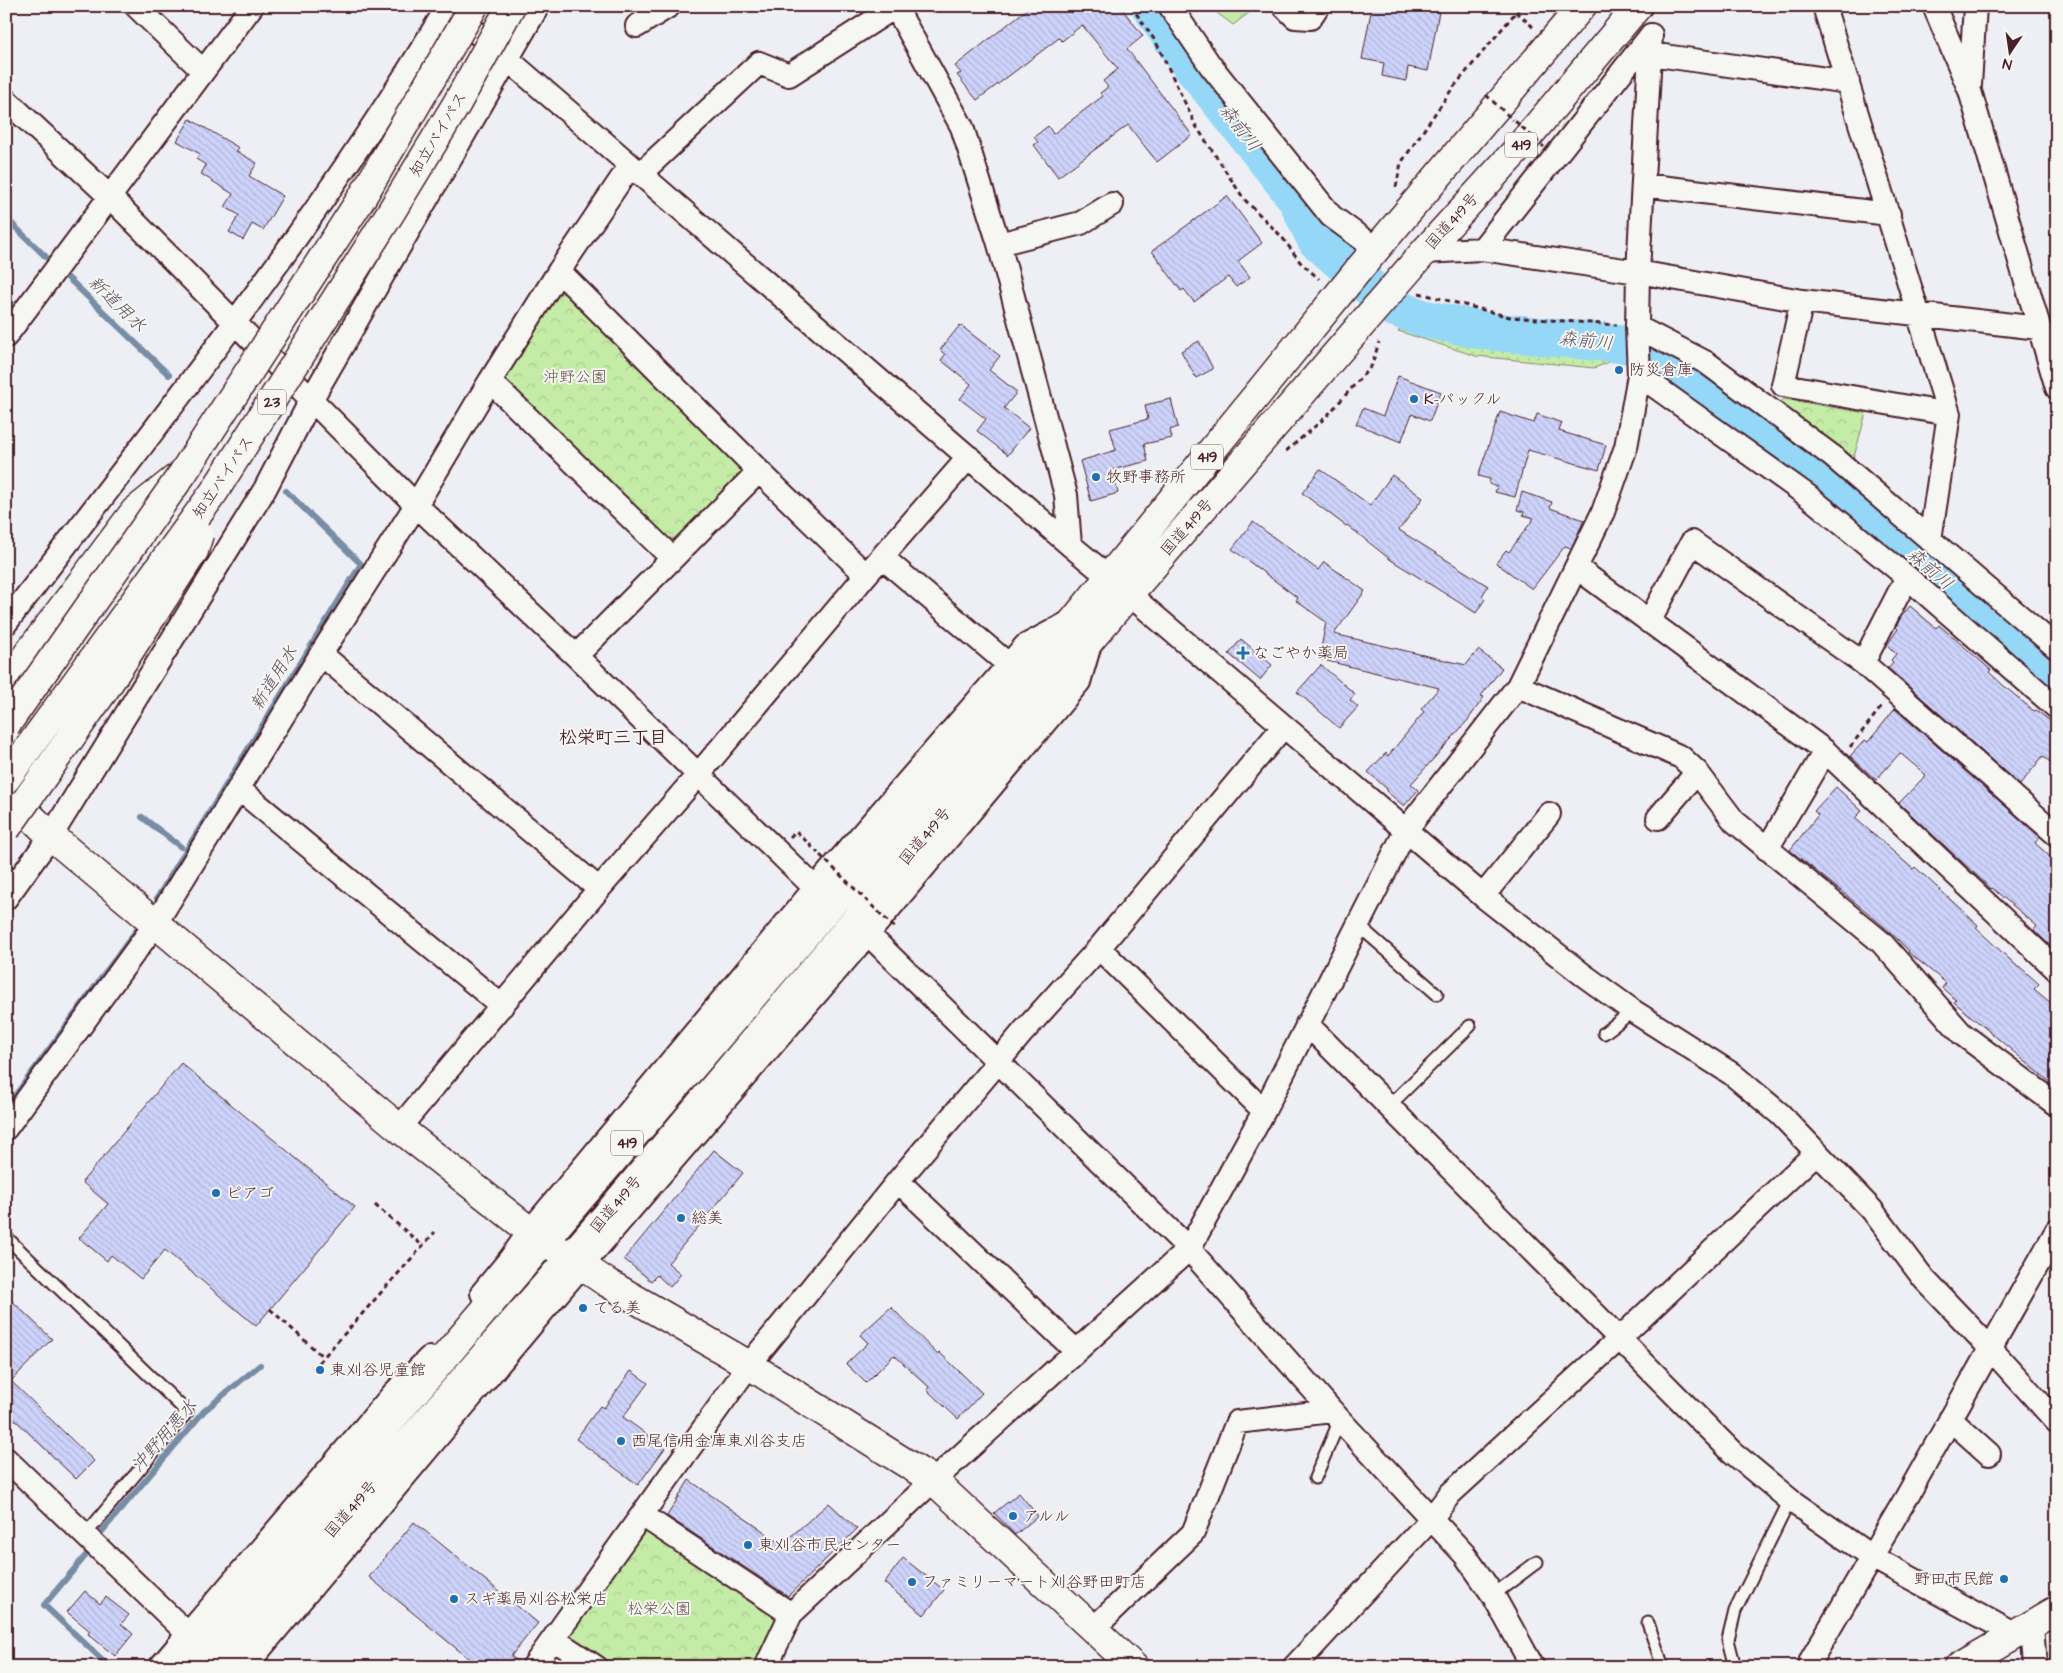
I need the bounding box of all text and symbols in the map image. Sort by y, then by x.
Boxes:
north arrow [1986,28,2036,78]
text: N [2001,53,2014,74]
street label: 知立バイパス [404,87,472,181]
water label: 森前川 [1214,99,1266,157]
road number: 419 [1505,132,1537,158]
street label: 国道419号 [1420,188,1484,254]
water label: 新道用水 [82,270,152,338]
water label: 森前川 [1558,326,1614,356]
place label: 防災倉庫 [1629,359,1693,381]
marker: 防災倉庫 [1613,364,1625,376]
park label: 沖野公園 [543,366,607,388]
place label: K-パックル [1424,388,1502,410]
road number: 23 [258,390,286,414]
marker: K-パックル [1408,393,1420,405]
street label: 知立バイパス [187,431,259,523]
road number: 419 [1191,444,1223,470]
place label: 牧野事務所 [1106,466,1186,488]
marker: 牧野事務所 [1090,471,1102,483]
street label: 国道419号 [1156,493,1218,561]
water label: 森前川 [1901,542,1959,596]
water label: 新道用水 [244,641,304,715]
place label: なごやか薬局 [1253,642,1349,664]
marker: なごやか薬局 [1237,647,1249,659]
district label: 松栄町三丁目 [559,725,667,750]
street label: 国道419号 [894,802,956,870]
road number: 419 [611,1130,643,1156]
street label: 国道419号 [585,1170,647,1238]
place label: ピアゴ [226,1182,274,1204]
marker: ピアゴ [210,1187,222,1199]
place label: 総美 [691,1207,723,1229]
marker: 総美 [675,1212,687,1224]
place label: てる美 [593,1297,641,1319]
marker: てる美 [577,1302,589,1314]
place label: 東刈谷児童館 [330,1359,426,1381]
marker: 東刈谷児童館 [314,1364,326,1376]
water label: 沖野用悪水 [125,1394,203,1478]
place label: 西尾信用金庫東刈谷支店 [631,1430,807,1452]
marker: 西尾信用金庫東刈谷支店 [615,1435,627,1447]
street label: 国道419号 [320,1475,382,1543]
place label: アルル [1023,1505,1070,1527]
marker: アルル [1007,1510,1019,1522]
place label: 東刈谷市民センター [758,1534,901,1556]
marker: 東刈谷市民センター [742,1539,754,1551]
place label: 野田市民館 [1914,1568,1994,1590]
place label: ファミリーマート刈谷野田町店 [922,1571,1146,1593]
marker: 野田市民館 [1998,1573,2010,1585]
marker: ファミリーマート刈谷野田町店 [906,1576,918,1588]
place label: スギ薬局刈谷松栄店 [464,1588,608,1610]
marker: スギ薬局刈谷松栄店 [448,1593,460,1605]
park label: 松栄公園 [627,1598,691,1620]

